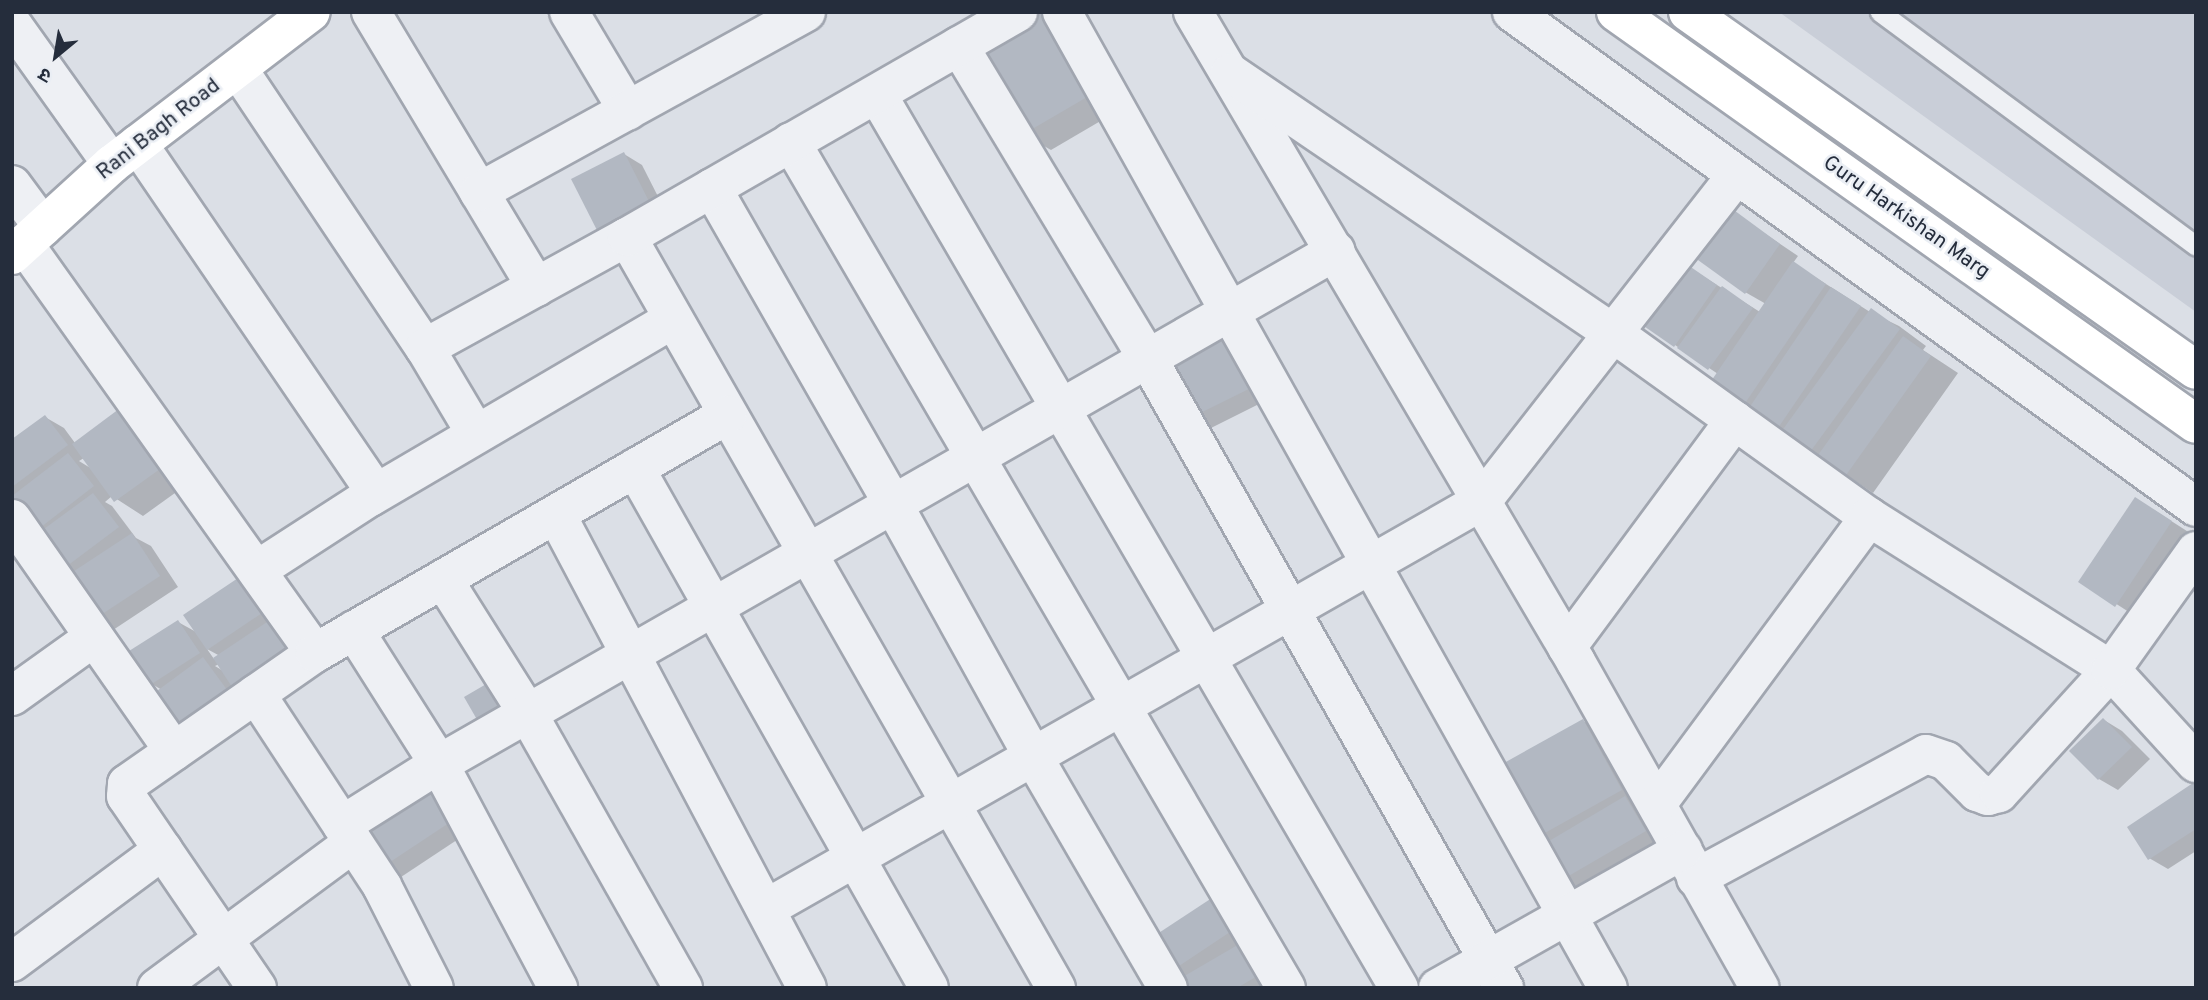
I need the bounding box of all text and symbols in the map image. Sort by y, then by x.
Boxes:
north arrow [21,21,91,91]
text: उ [35,61,56,87]
street label: Rani Bagh Road [92,74,226,186]
street label: Guru Harkishan Marg [1818,151,1994,285]

